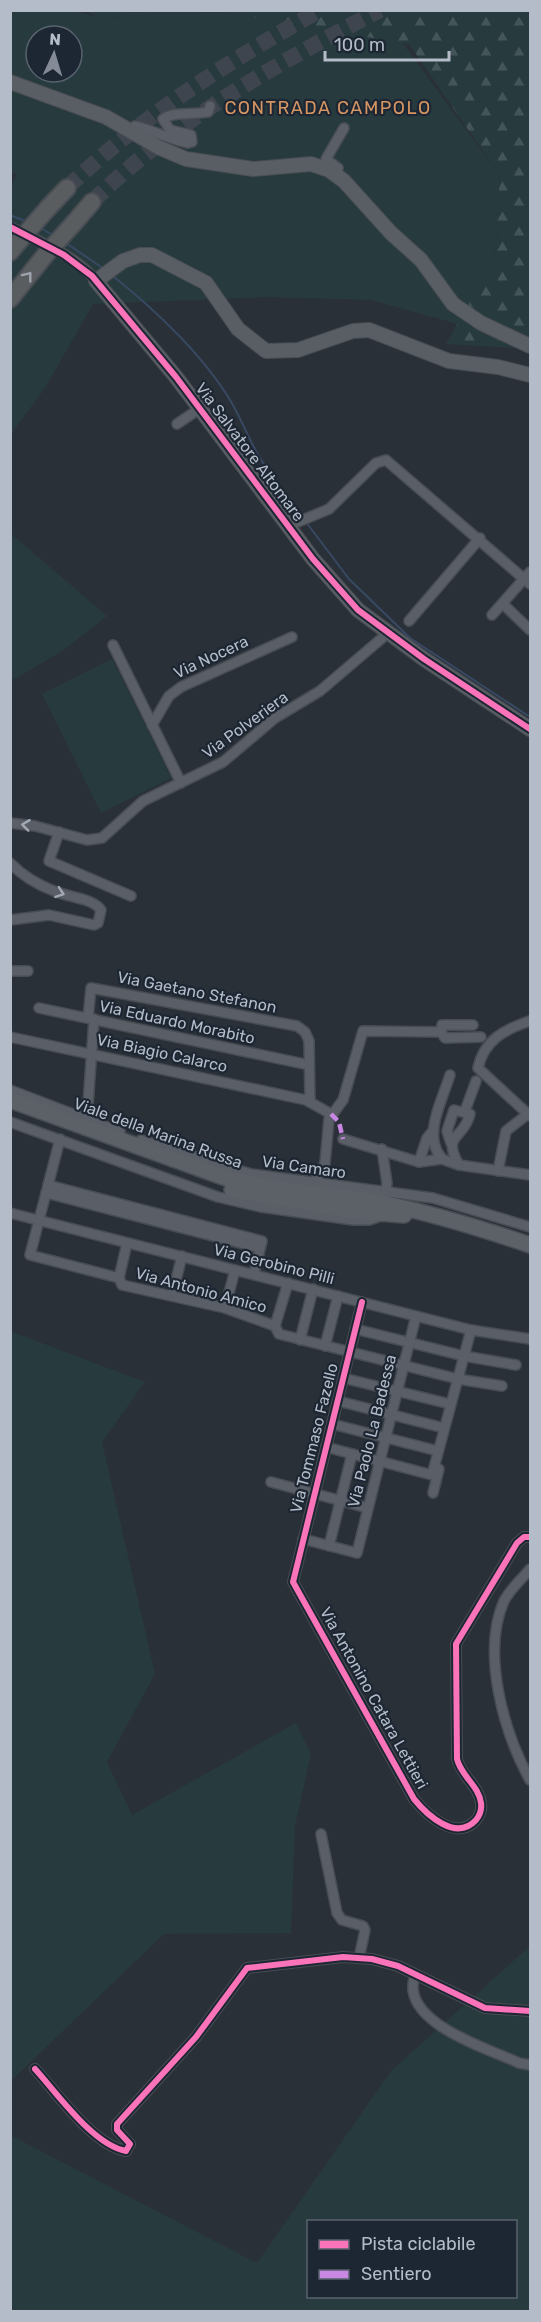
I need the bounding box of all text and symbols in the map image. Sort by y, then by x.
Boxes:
north arrow [24,24,84,84]
scale bar [325,24,450,62]
text: N [49,30,61,49]
text: 100 m [334,34,385,56]
district label: CONTRADA CAMPOLO [224,97,432,119]
one-way arrow [20,272,31,283]
street label: Via Salvatore Altomare [192,379,308,525]
street label: Via Nocera [171,631,251,683]
street label: Via Polveriera [198,687,292,763]
one-way arrow [22,819,31,832]
one-way arrow [55,885,65,898]
street label: Via Gaetano Stefanon [116,967,278,1017]
street label: Via Eduardo Morabito [97,996,257,1048]
street label: Via Biagio Calarco [95,1030,229,1076]
street label: Viale della Marina Russa [71,1094,245,1172]
street label: Via Camaro [261,1152,347,1182]
street label: Via Gerobino Pilli [212,1240,336,1288]
street label: Via Antonio Amico [133,1263,269,1317]
street label: Via Paolo La Badessa [344,1352,400,1510]
street label: Via Tommaso Fazello [286,1361,342,1515]
street label: Via Antonino Catara Lettieri [316,1604,432,1792]
legend [307,2220,517,2298]
text: Pista ciclabile [361,2233,476,2255]
text: Sentiero [361,2263,432,2285]

